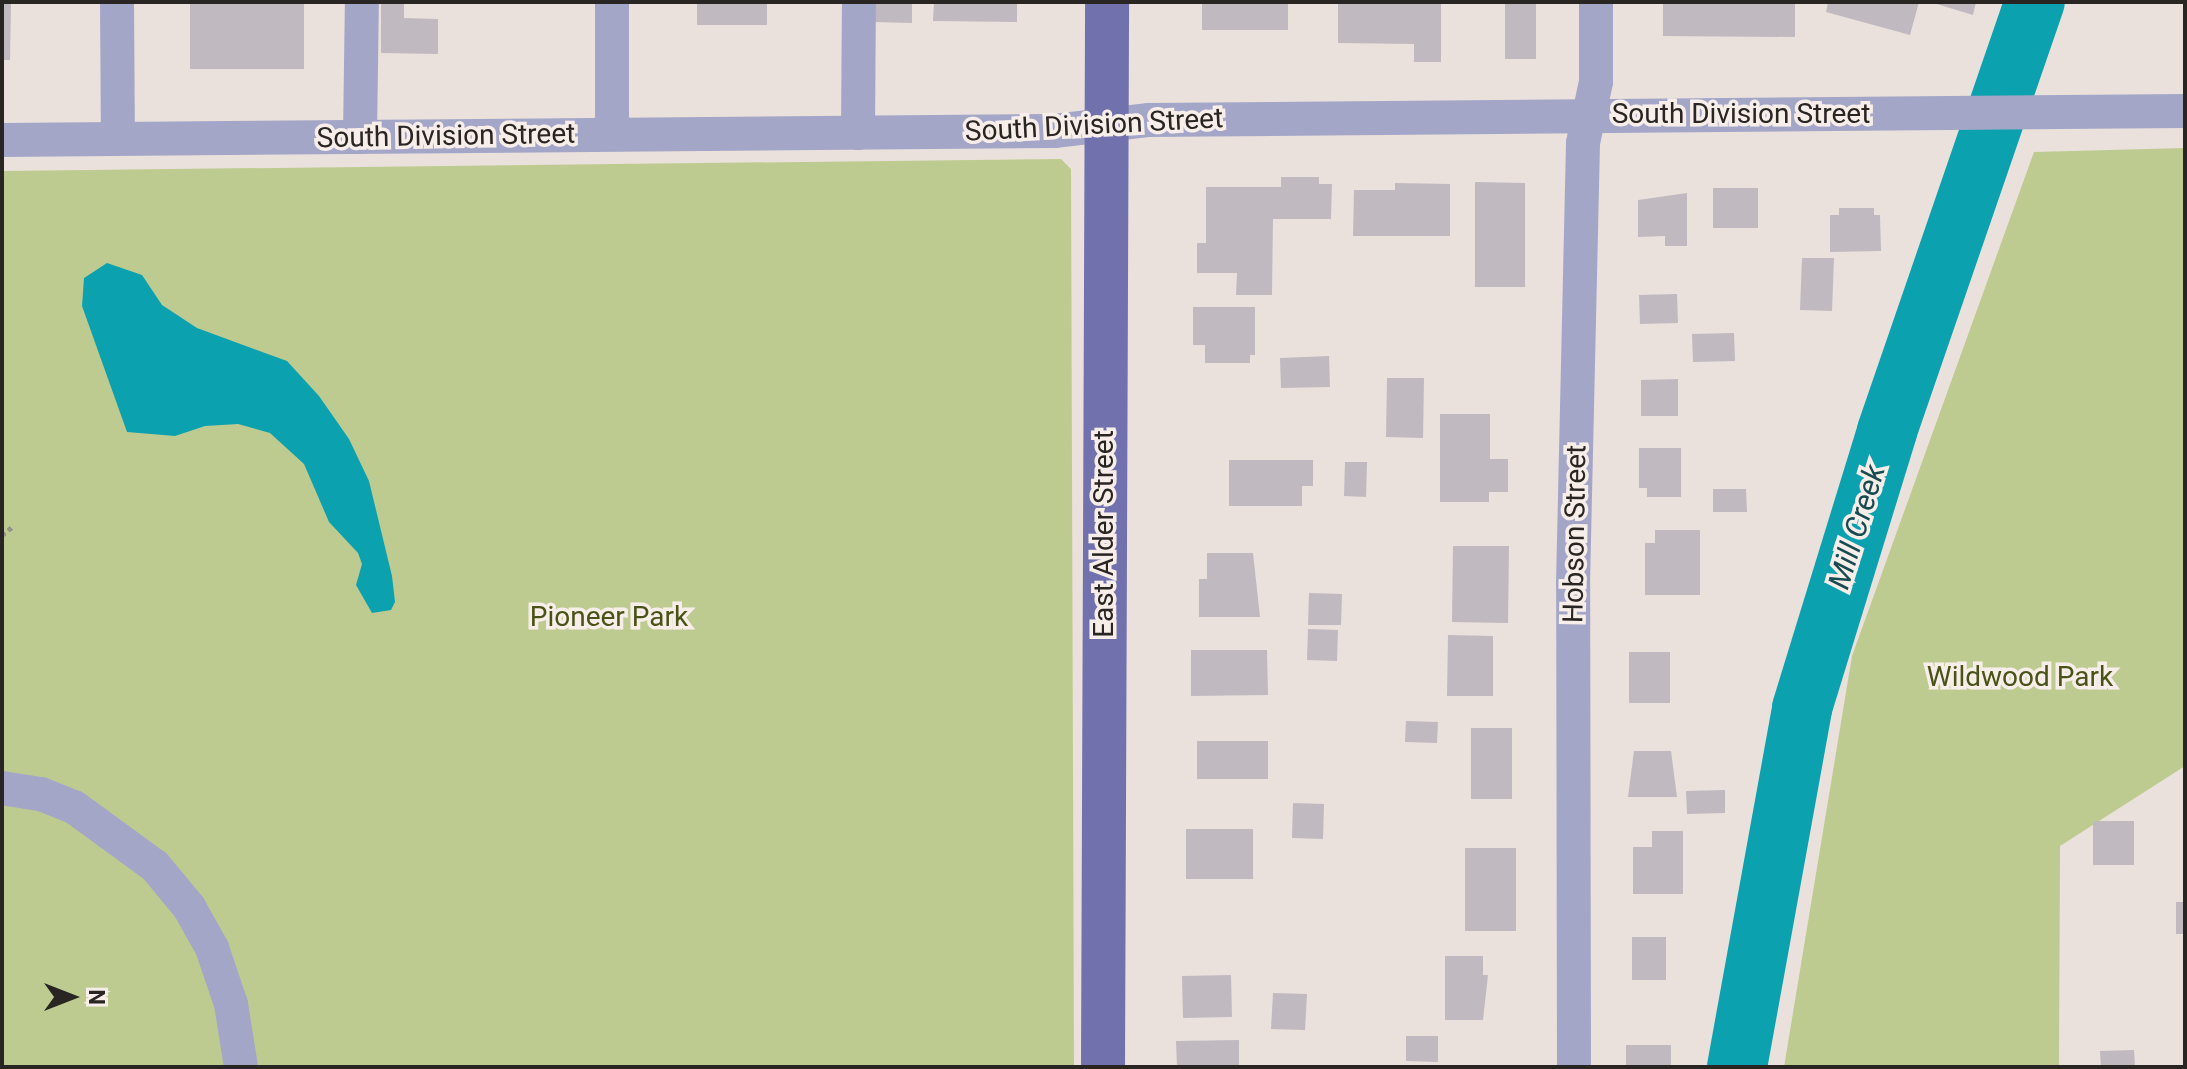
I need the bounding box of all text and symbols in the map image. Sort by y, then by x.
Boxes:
street label: South Division Street [1612,97,1870,131]
street label: South Division Street [964,101,1224,149]
street label: South Division Street [316,117,576,155]
street label: East Alder Street [1087,430,1121,638]
street label: Hobson Street [1557,445,1593,623]
water label: Mill Creek [1821,460,1893,594]
park label: Pioneer Park [530,600,688,634]
park label: Wildwood Park [1927,660,2113,694]
north arrow [32,957,112,1037]
text: N [84,989,109,1005]

